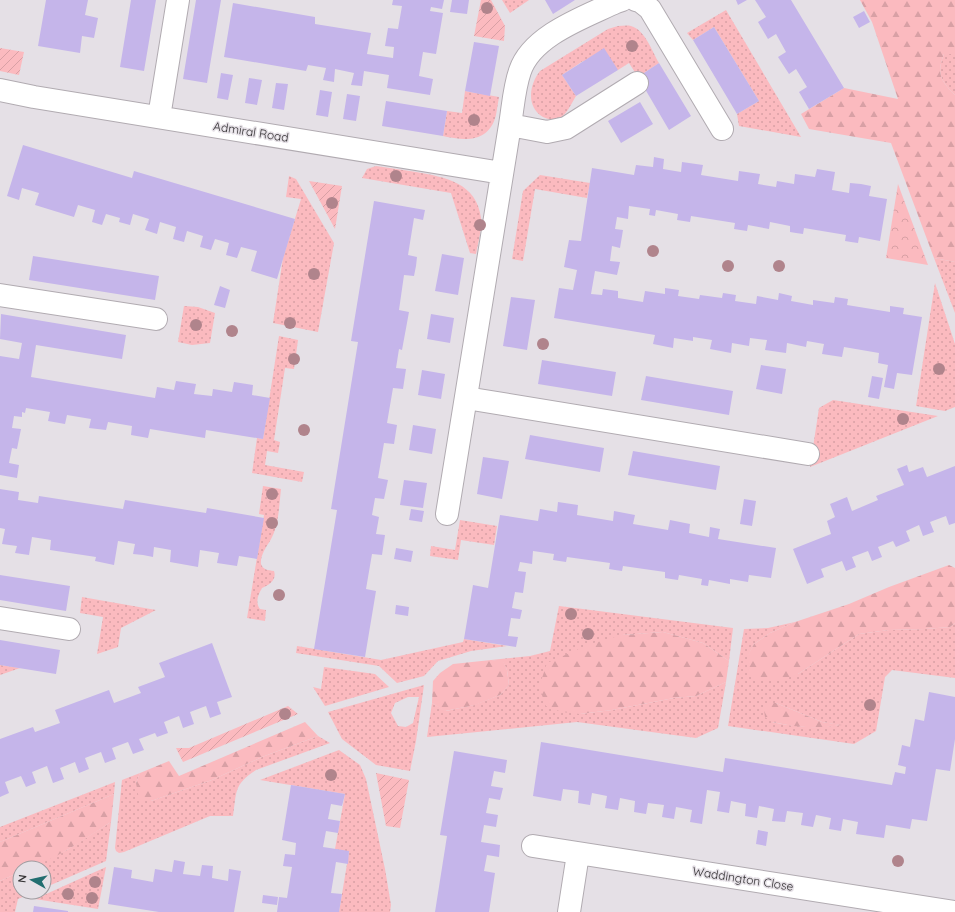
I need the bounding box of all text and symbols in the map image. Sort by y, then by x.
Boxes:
street label: Admiral Road [212,118,290,145]
north arrow [12,860,52,900]
street label: Waddington Close [692,863,795,894]
text: N [15,874,30,884]

